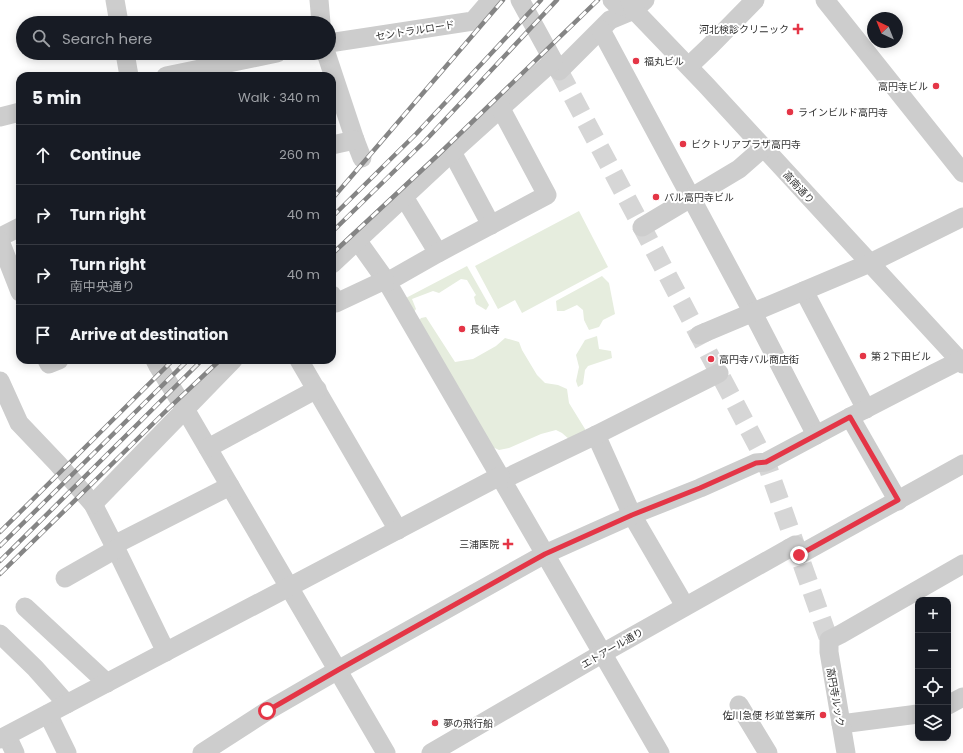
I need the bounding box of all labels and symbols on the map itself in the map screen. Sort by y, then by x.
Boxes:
north arrow [867,12,903,48]
street label: セントラルロード [374,17,456,44]
place label: 河北検診クリニック [699,22,789,37]
marker: 河北検診クリニック [792,23,804,35]
place label: 福丸ビル [644,54,684,69]
marker: 福丸ビル [631,56,641,66]
place label: 高円寺ビル [878,79,928,94]
marker: 高円寺ビル [931,81,941,91]
place label: ラインビルド高円寺 [798,105,888,120]
marker: ラインビルド高円寺 [785,107,795,117]
place label: ビクトリアプラザ高円寺 [691,137,801,152]
marker: ビクトリアプラザ高円寺 [678,139,688,149]
street label: 高南通り [780,168,818,207]
place label: パル高円寺ビル [664,190,734,205]
marker: パル高円寺ビル [651,192,661,202]
place label: 長仙寺 [470,322,500,337]
marker: 長仙寺 [457,324,467,334]
place label: 第２下田ビル [871,349,931,364]
marker: 第２下田ビル [858,351,868,361]
place label: 高円寺パル商店街 [719,352,799,367]
marker: 高円寺パル商店街 [706,354,716,364]
place label: 三浦医院 [459,537,499,552]
marker: 三浦医院 [502,538,514,550]
route end [790,546,808,564]
street label: エトアール通り [578,625,646,672]
street label: 高円寺ルック [823,666,848,728]
route start [258,702,276,720]
place label: 佐川急便 杉並営業所 [722,708,815,723]
marker: 佐川急便 杉並営業所 [818,710,828,720]
place label: 夢の飛行船 [443,716,493,731]
marker: 夢の飛行船 [430,718,440,728]

